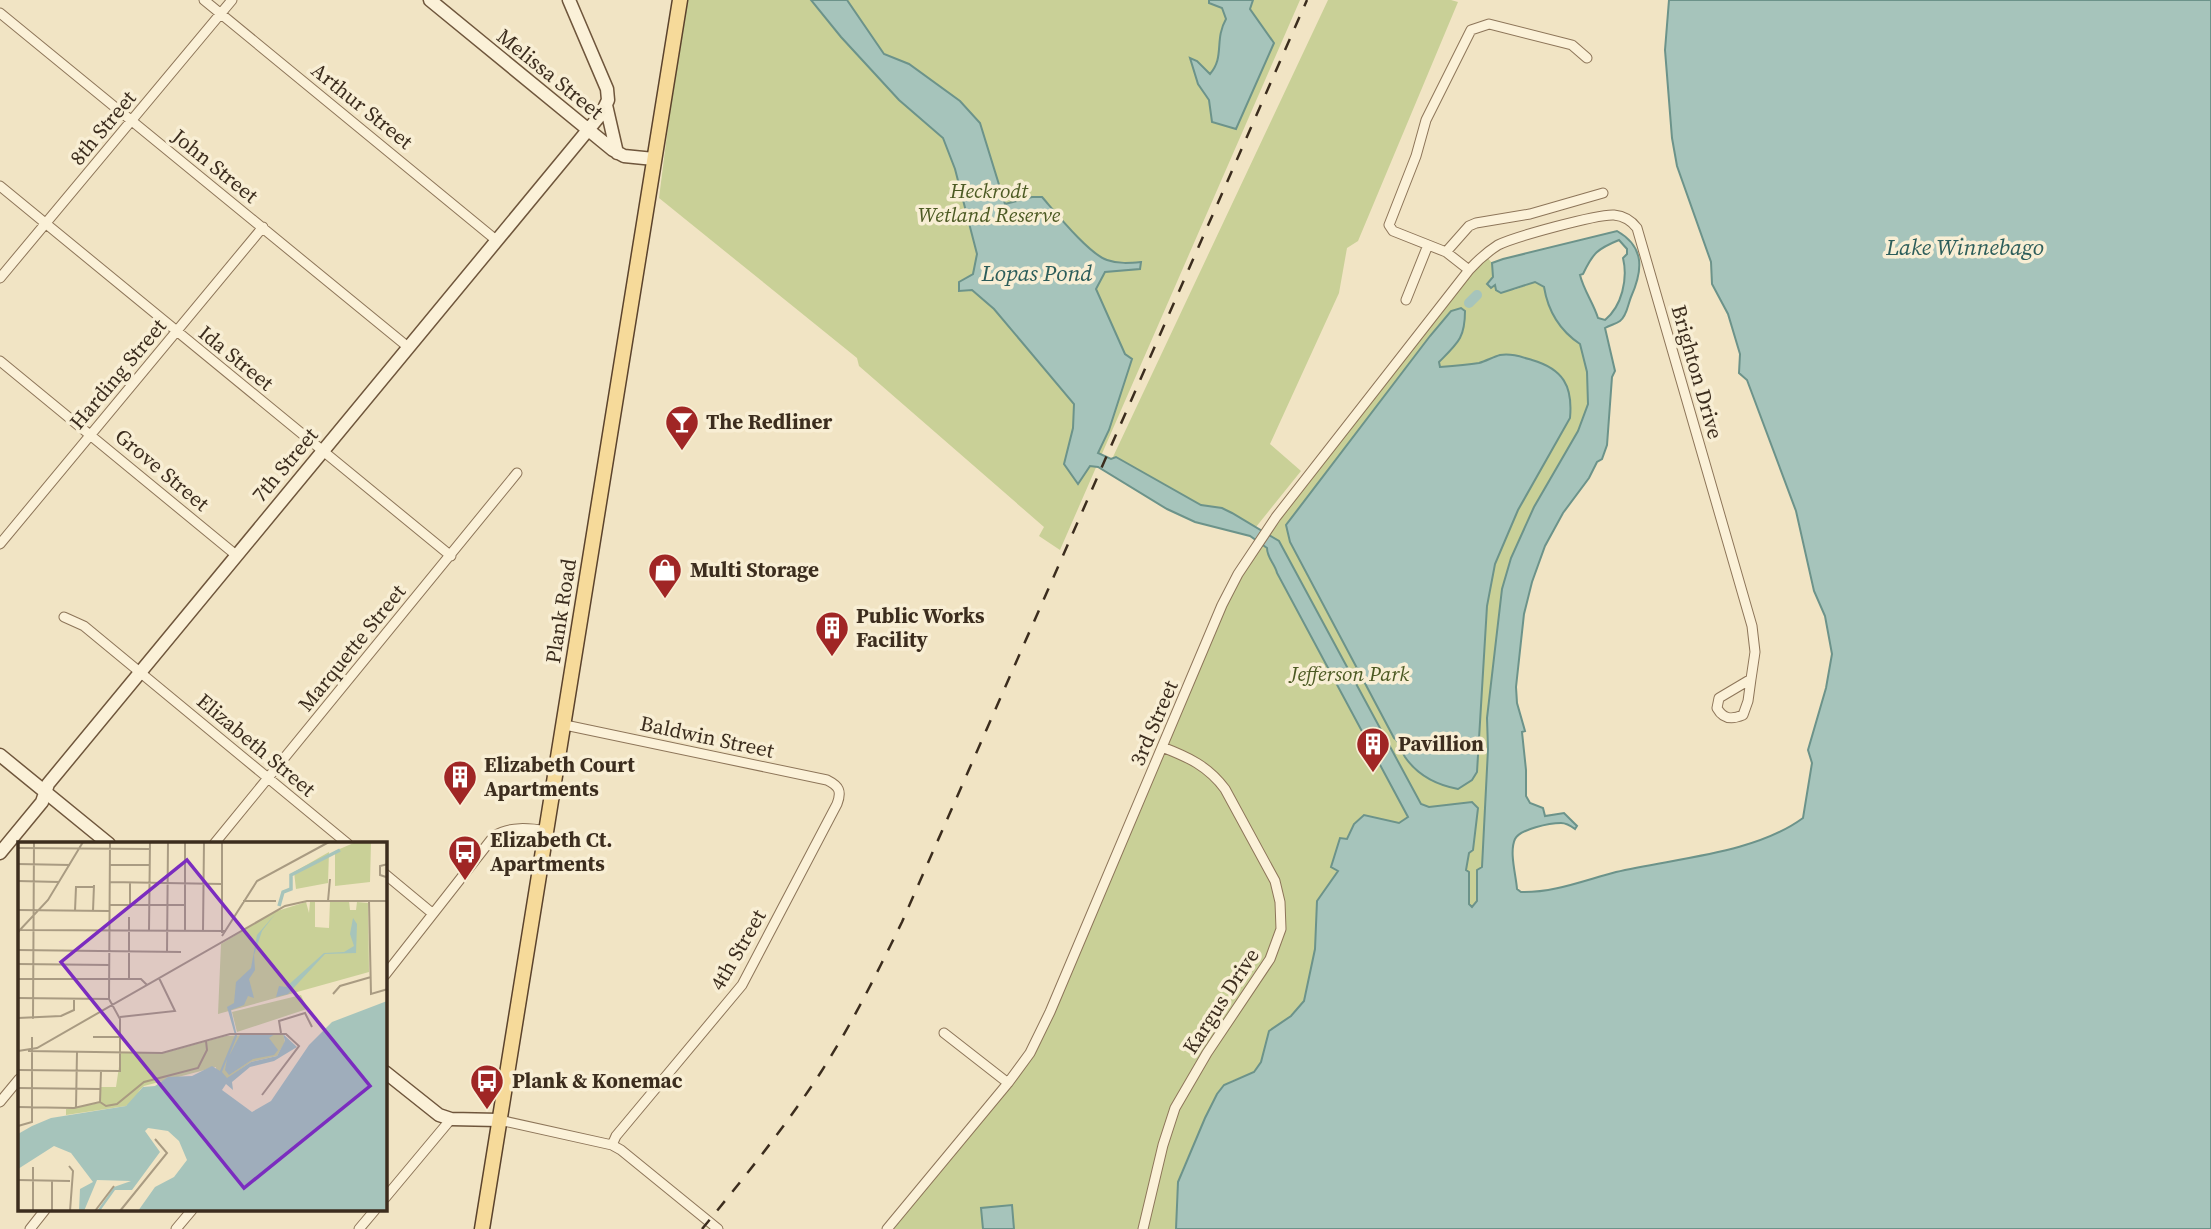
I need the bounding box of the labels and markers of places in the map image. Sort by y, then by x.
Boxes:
bar icon: The Redliner [663,403,701,452]
place label: The Redliner [706,407,832,436]
shop icon: Multi Storage [646,551,684,600]
place label: Multi Storage [690,555,819,584]
place label: Public Works Facility [856,601,985,654]
building icon: Public Works Facility [813,609,851,658]
building icon: Pavillion [1354,725,1392,774]
place label: Pavillion [1398,729,1484,758]
place label: Elizabeth Court Apartments [484,750,635,803]
building icon: Elizabeth Court Apartments [441,758,479,807]
place label: Elizabeth Ct. Apartments [490,825,613,878]
bus stop icon: Elizabeth Ct. Apartments [446,833,484,882]
bus stop icon: Plank & Konemac [468,1062,506,1111]
place label: Plank & Konemac [512,1066,683,1095]

